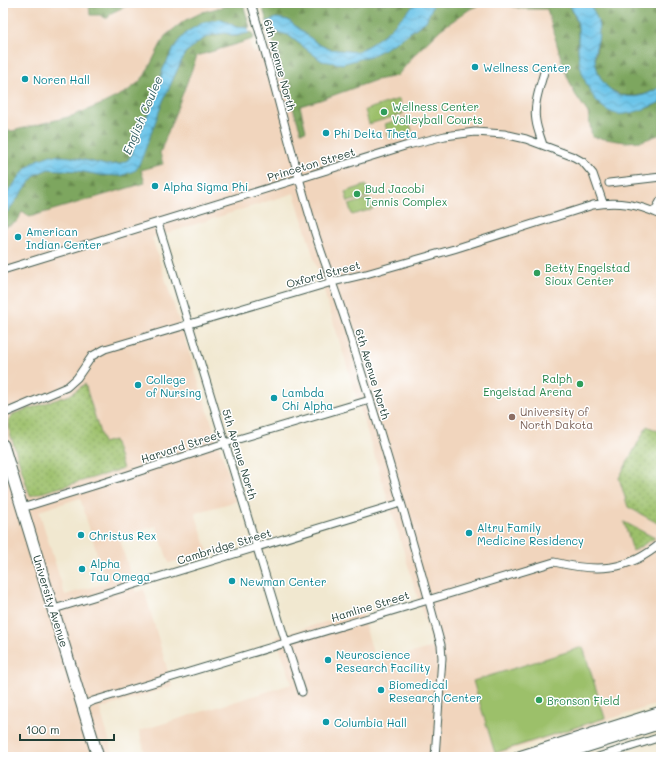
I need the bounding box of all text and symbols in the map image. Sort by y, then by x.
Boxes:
street label: 6th Avenue North [261,18,299,112]
place label: Wellness Center [483,60,570,75]
marker: Wellness Center [470,62,480,72]
place label: Noren Hall [33,72,90,87]
water label: English Coulee [118,73,166,157]
marker: Noren Hall [20,74,30,84]
place label: Wellness Center Volleyball Courts [392,99,483,127]
marker: Wellness Center Volleyball Courts [379,107,389,117]
place label: Phi Delta Theta [334,126,417,141]
marker: Phi Delta Theta [321,128,331,138]
street label: Princeton Street [265,143,357,184]
place label: Alpha Sigma Phi [163,179,248,194]
marker: Alpha Sigma Phi [150,181,160,191]
place label: Bud Jacobi Tennis Complex [365,181,448,209]
marker: Bud Jacobi Tennis Complex [352,189,362,199]
place label: American Indian Center [26,224,102,252]
marker: American Indian Center [13,232,23,242]
street label: Oxford Street [284,257,362,291]
place label: Betty Engelstad Sioux Center [545,260,630,288]
marker: Betty Engelstad Sioux Center [532,268,542,278]
street label: 6th Avenue North [352,327,394,421]
place label: Ralph Engelstad Arena [483,371,572,399]
place label: College of Nursing [146,372,201,400]
marker: Ralph Engelstad Arena [575,379,585,389]
marker: College of Nursing [133,380,143,390]
place label: Lambda Chi Alpha [282,385,333,413]
marker: Lambda Chi Alpha [269,393,279,403]
place label: University of North Dakota [520,404,593,432]
street label: 5th Avenue North [219,407,261,501]
marker: University of North Dakota [507,412,517,422]
street label: Harvard Street [139,426,223,466]
place label: Altru Family Medicine Residency [477,520,584,548]
street label: Cambridge Street [175,524,273,568]
place label: Christus Rex [89,528,157,543]
marker: Altru Family Medicine Residency [464,528,474,538]
marker: Christus Rex [76,530,86,540]
street label: University Avenue [30,553,72,649]
place label: Alpha Tau Omega [90,556,150,584]
marker: Alpha Tau Omega [77,564,87,574]
place label: Newman Center [240,574,327,589]
marker: Newman Center [227,576,237,586]
street label: Hamline Street [329,587,411,625]
place label: Neuroscience Research Facility [336,647,430,675]
marker: Neuroscience Research Facility [323,655,333,665]
place label: Biomedical Research Center [389,677,482,705]
marker: Biomedical Research Center [376,685,386,695]
place label: Bronson Field [547,693,620,708]
marker: Bronson Field [534,695,544,705]
place label: Columbia Hall [334,715,407,730]
scale bar [20,716,114,742]
marker: Columbia Hall [321,717,331,727]
text: 100 m [26,721,60,737]

